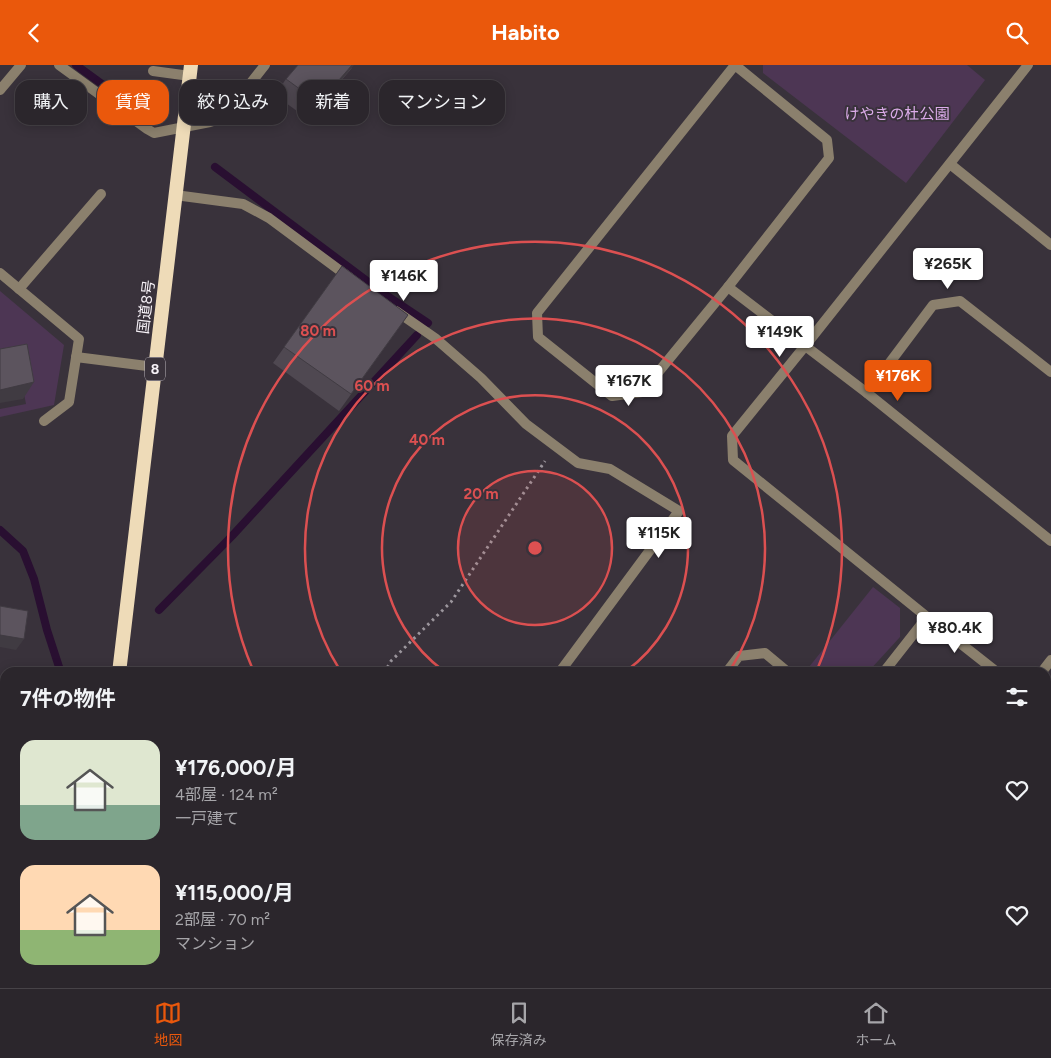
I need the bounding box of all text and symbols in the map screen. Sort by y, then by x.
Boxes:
icon: back [20,19,48,47]
text: Habito [491,19,560,46]
icon: search [1003,19,1031,47]
chip: 購入 [15,80,87,125]
chip: 賃貸 [97,80,169,125]
chip: 絞り込み [179,80,287,125]
chip: 新着 [297,80,369,125]
chip: マンション [379,80,505,125]
park label: けやきの杜公園 [844,105,950,123]
pin: ¥265K [913,247,983,290]
text: ¥265K [924,254,972,273]
pin: ¥146K [369,259,439,302]
text: ¥146K [381,266,427,285]
street label: 国道8号 [134,279,158,335]
pin: ¥149K [745,315,815,358]
text: 80 m [300,322,336,340]
text: ¥149K [757,322,803,341]
road number: 8 [145,357,165,381]
pin: ¥176K [863,359,933,402]
pin: ¥167K [594,365,664,407]
text: ¥176K [875,366,921,385]
text: ¥167K [606,371,652,390]
text: 60 m [354,377,390,395]
text: 40 m [409,431,445,449]
text: 20 m [463,485,499,503]
pin: ¥115K [624,517,694,559]
text: ¥115K [638,523,681,542]
centre of rings [526,539,544,557]
pin: ¥80.4K [914,611,996,654]
text: ¥80.4K [928,618,982,637]
icon: filters [1003,683,1031,711]
text: 7件の物件 [20,686,116,711]
text: ¥176,000/月 [175,755,297,780]
icon: home [60,760,120,820]
icon: heart [1003,776,1031,804]
text: 4部屋 · 124 m² [175,785,278,804]
text: 一戸建て [175,809,239,828]
text: ¥115,000/月 [175,880,294,905]
icon: home [60,885,120,945]
icon: heart [1003,901,1031,929]
text: 2部屋 · 70 m² [175,910,270,929]
text: マンション [175,934,255,953]
tab: 地図 [154,999,182,1049]
tab: 保存済み [491,999,547,1049]
tab: ホーム [855,999,897,1049]

